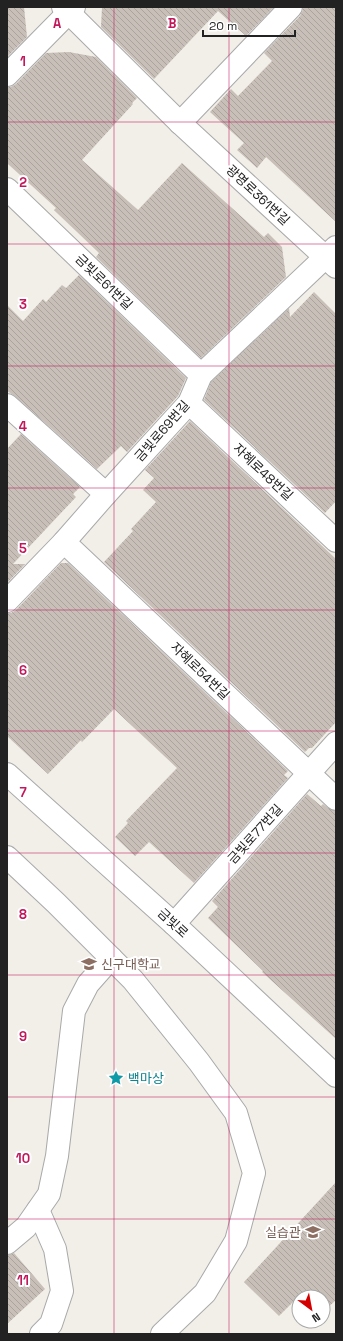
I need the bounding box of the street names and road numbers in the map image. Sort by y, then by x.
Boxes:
street label: 광명로361번길 [223,161,293,229]
street label: 금빛로61번길 [72,250,136,314]
street label: 금빛로69번길 [131,397,193,465]
street label: 자혜로48번길 [229,440,297,504]
street label: 자혜로54번길 [167,639,233,703]
street label: 금빛로77번길 [224,801,286,867]
street label: 금빛로 [154,905,192,941]

